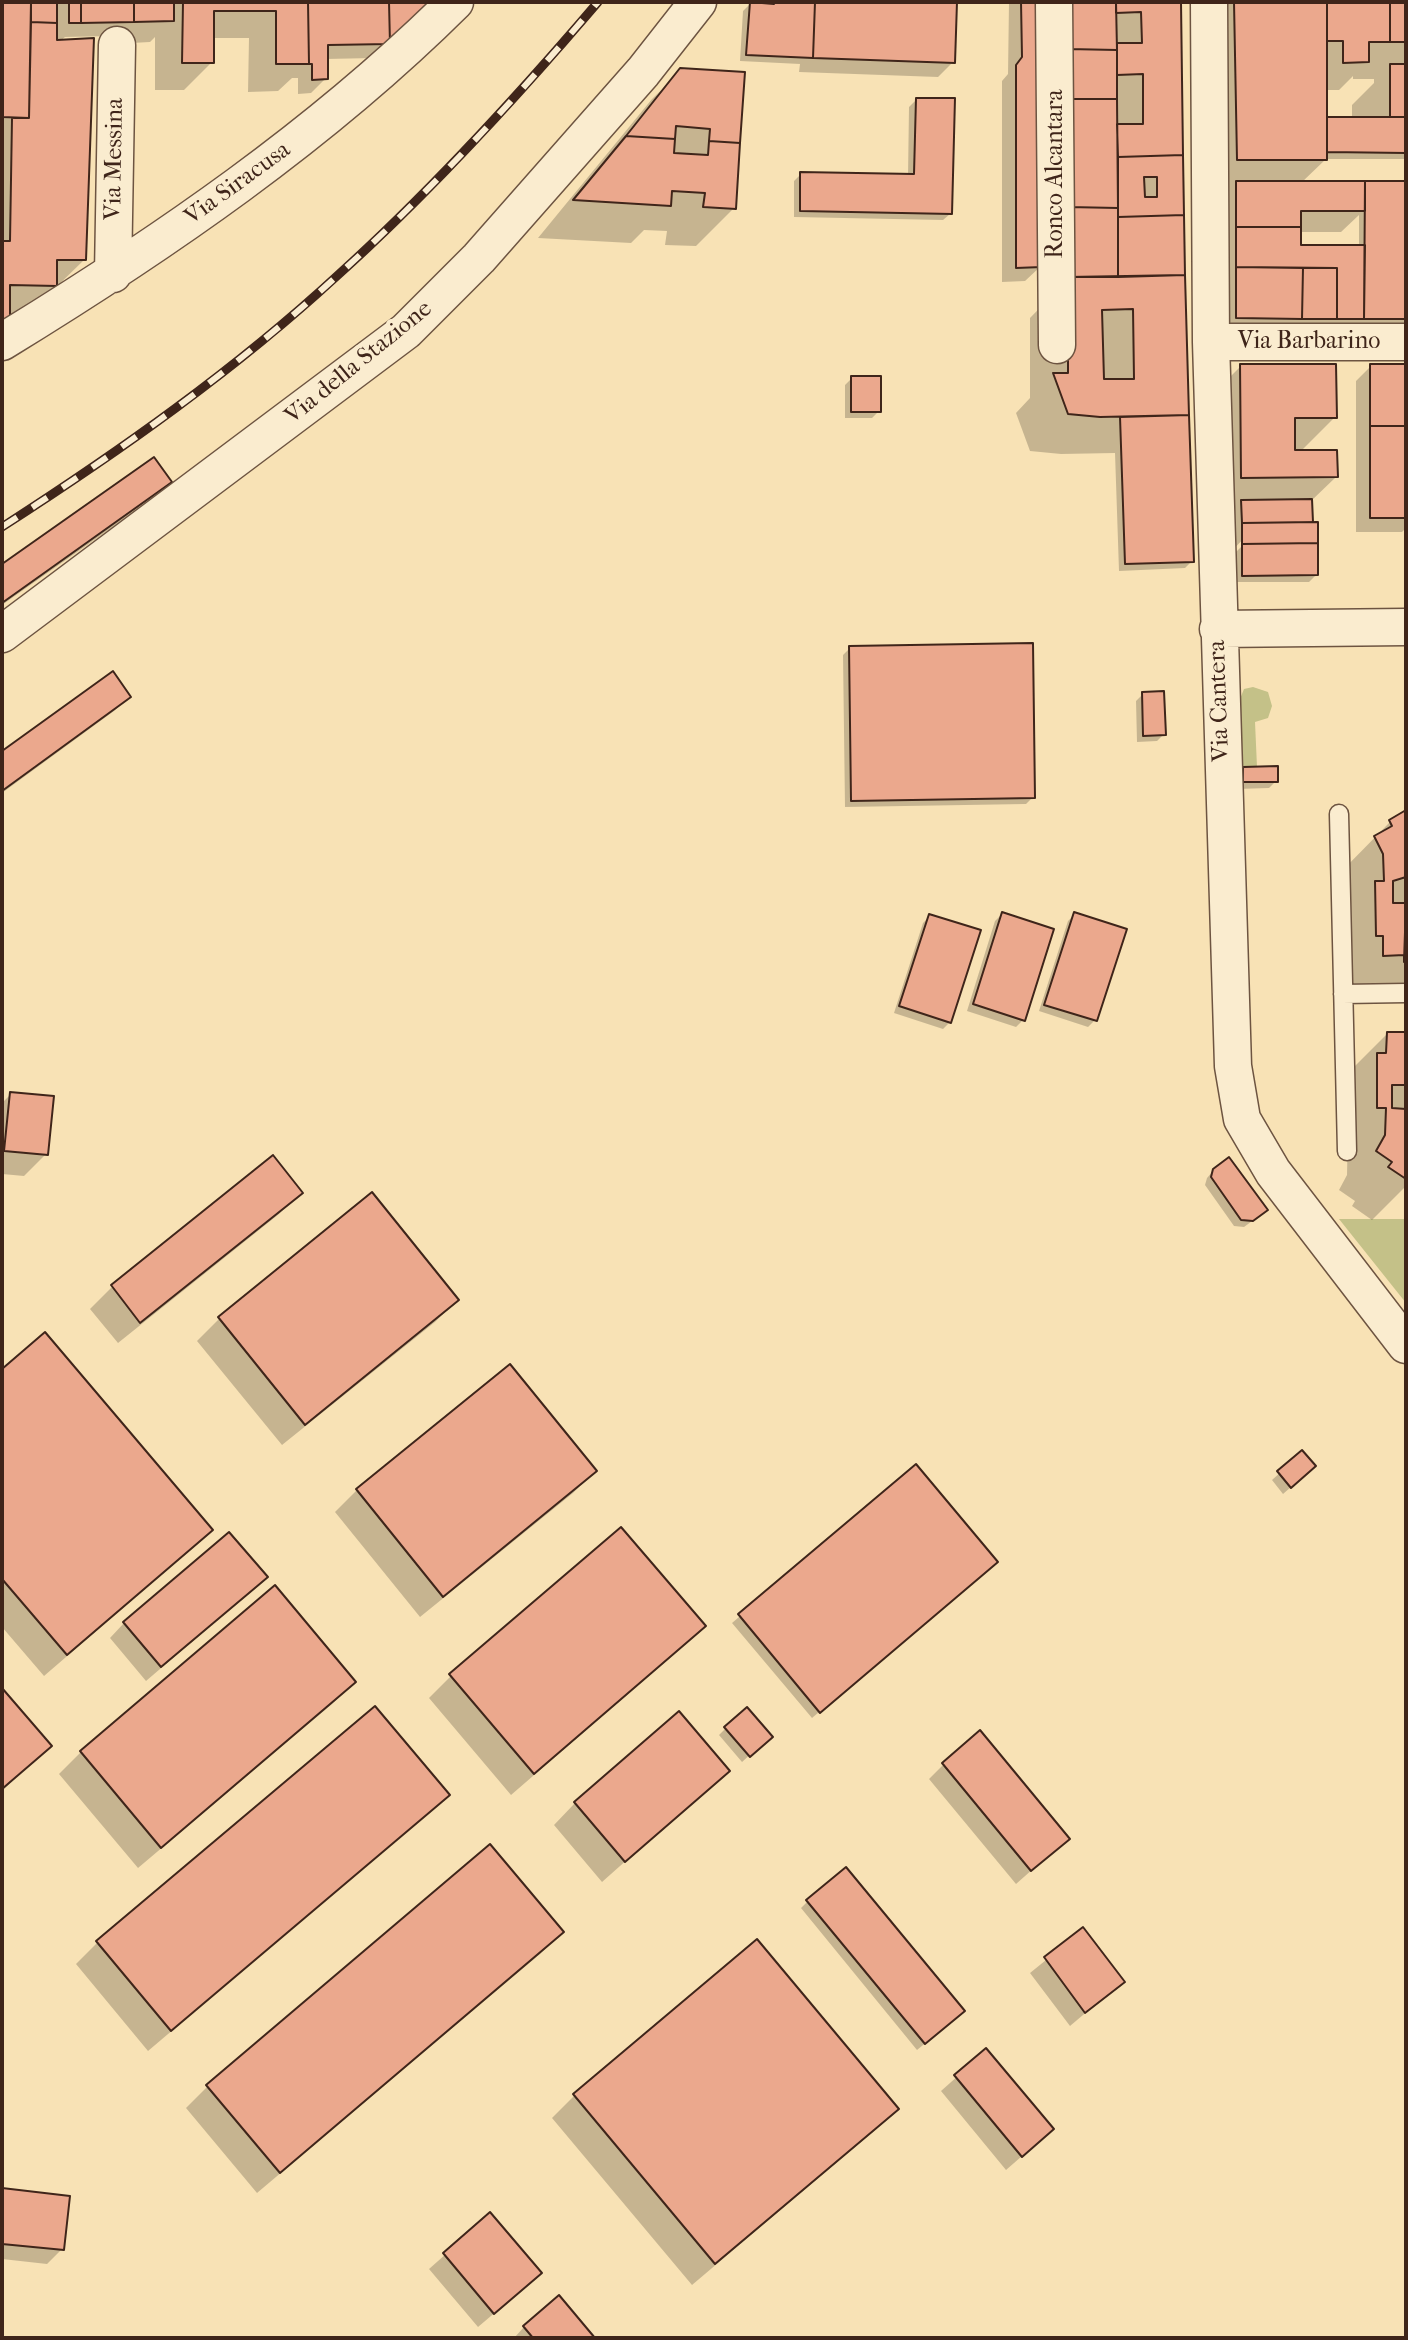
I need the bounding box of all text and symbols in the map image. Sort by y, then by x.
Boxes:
street label: Ronco Alcantara [1042,89,1070,259]
street label: Via Messina [100,98,130,220]
street label: Via Siracusa [179,136,297,232]
street label: Via della Stazione [280,295,438,431]
street label: Via Barbarino [1238,328,1380,356]
street label: Via Cantera [1203,640,1237,762]

